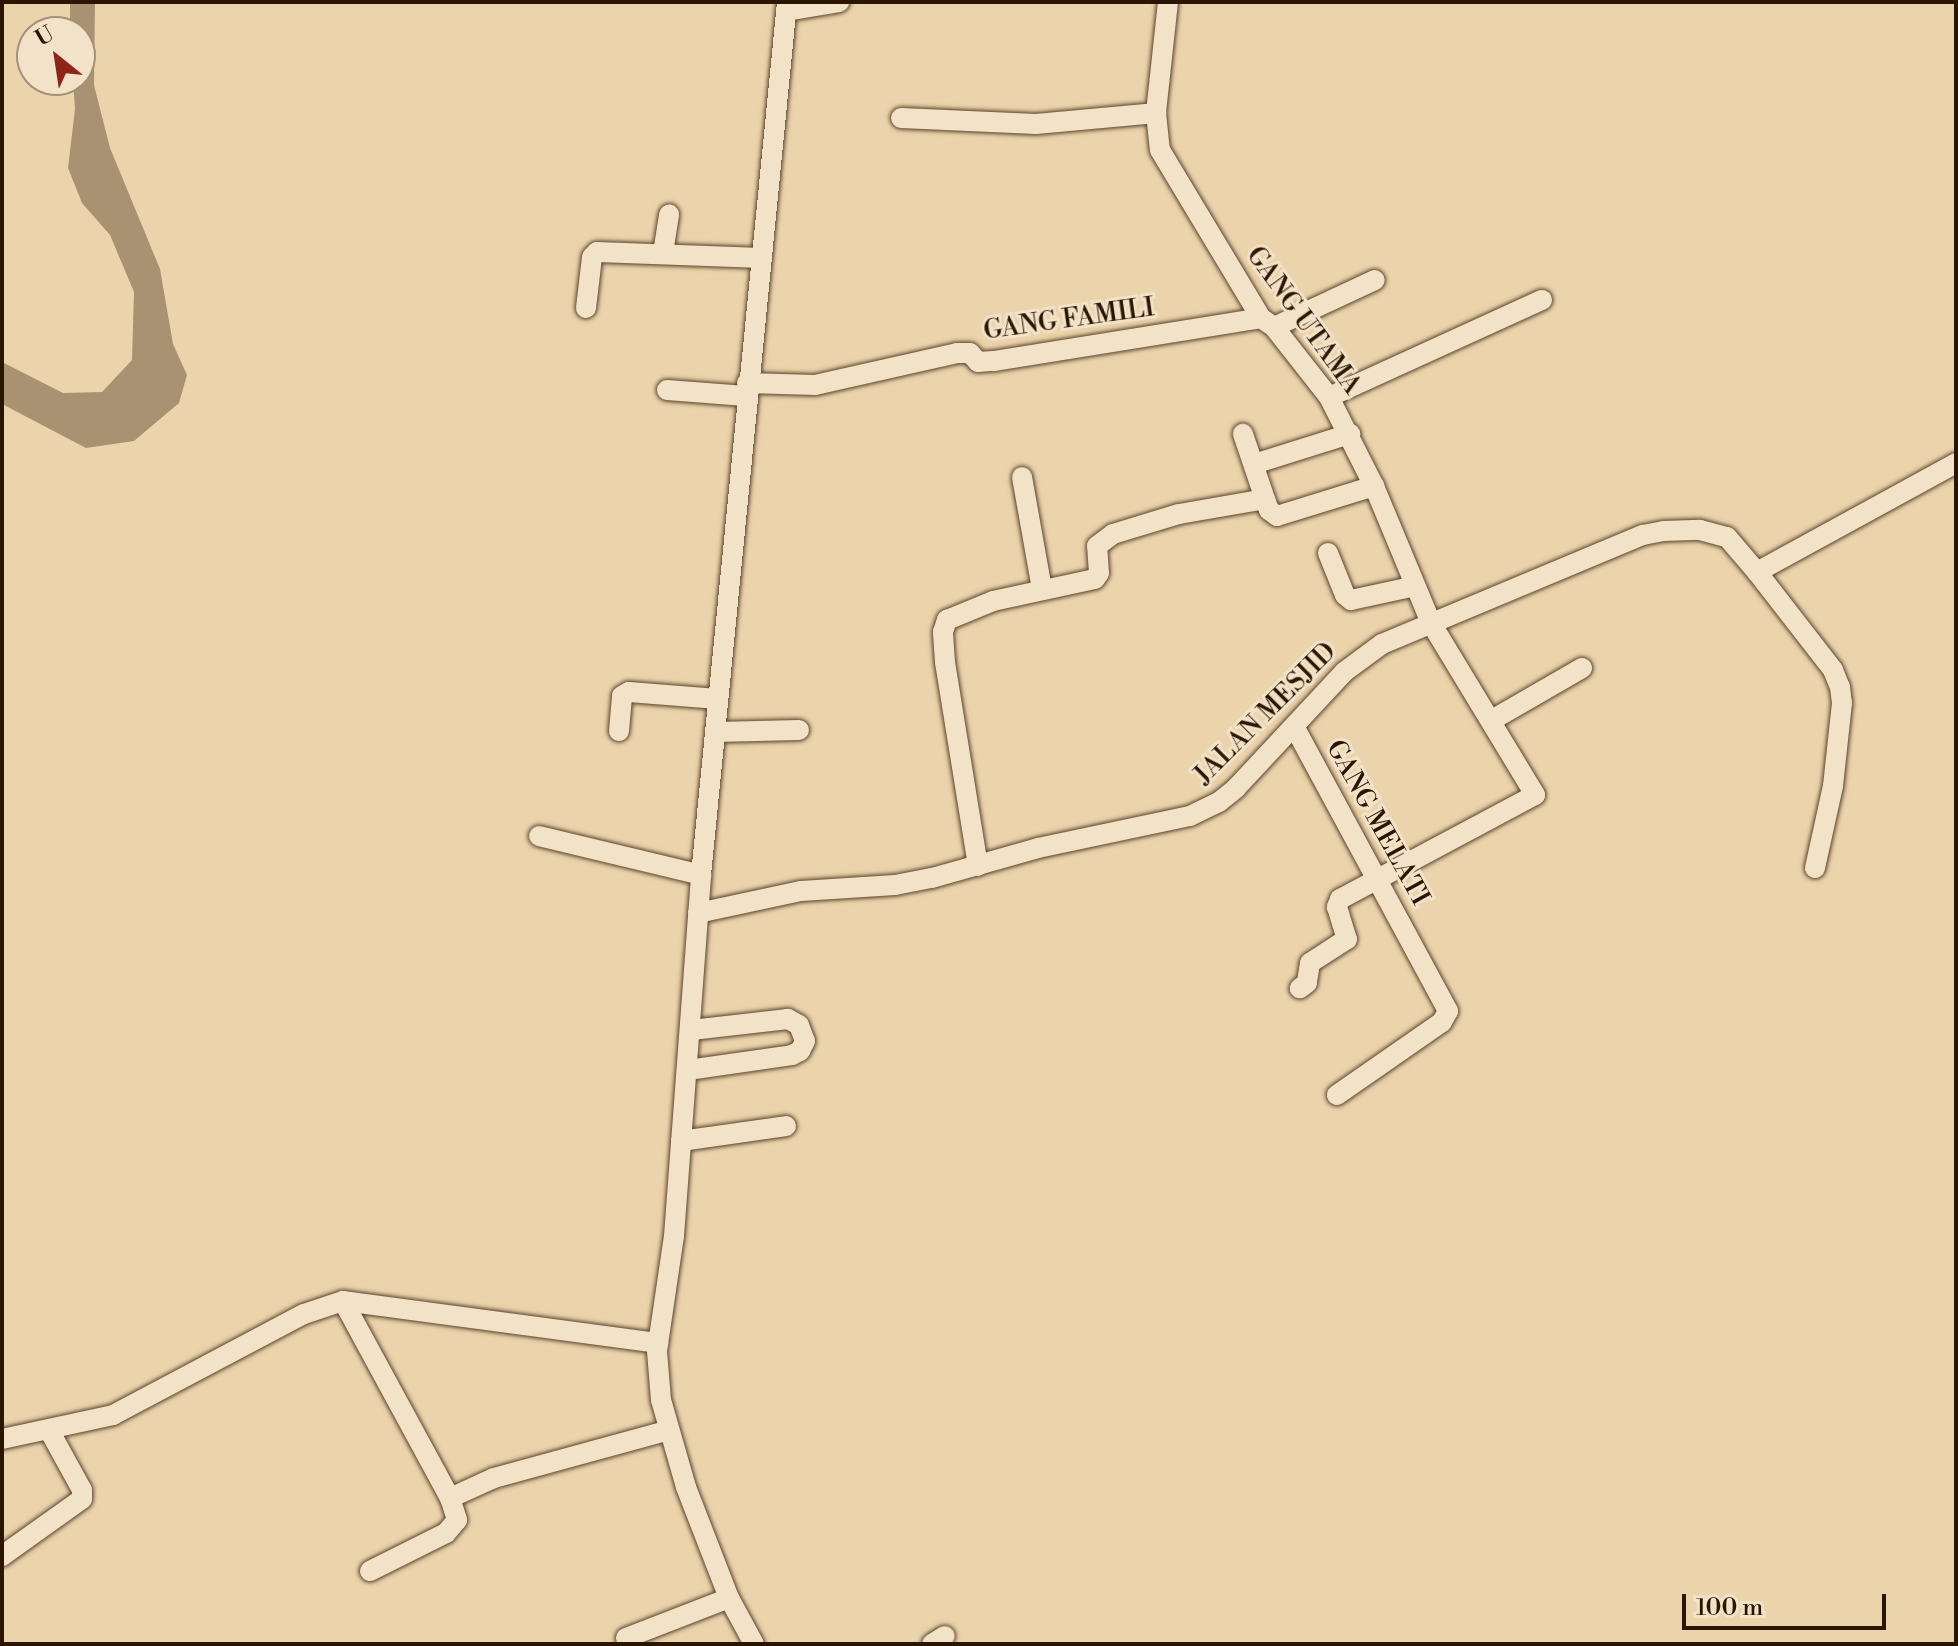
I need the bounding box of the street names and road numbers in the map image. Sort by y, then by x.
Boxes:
street label: GANG UTAMA [1239,241,1367,401]
street label: GANG FAMILI [982,293,1156,347]
street label: JALAN MESJID [1189,637,1343,791]
street label: GANG MELATI [1319,735,1435,911]

